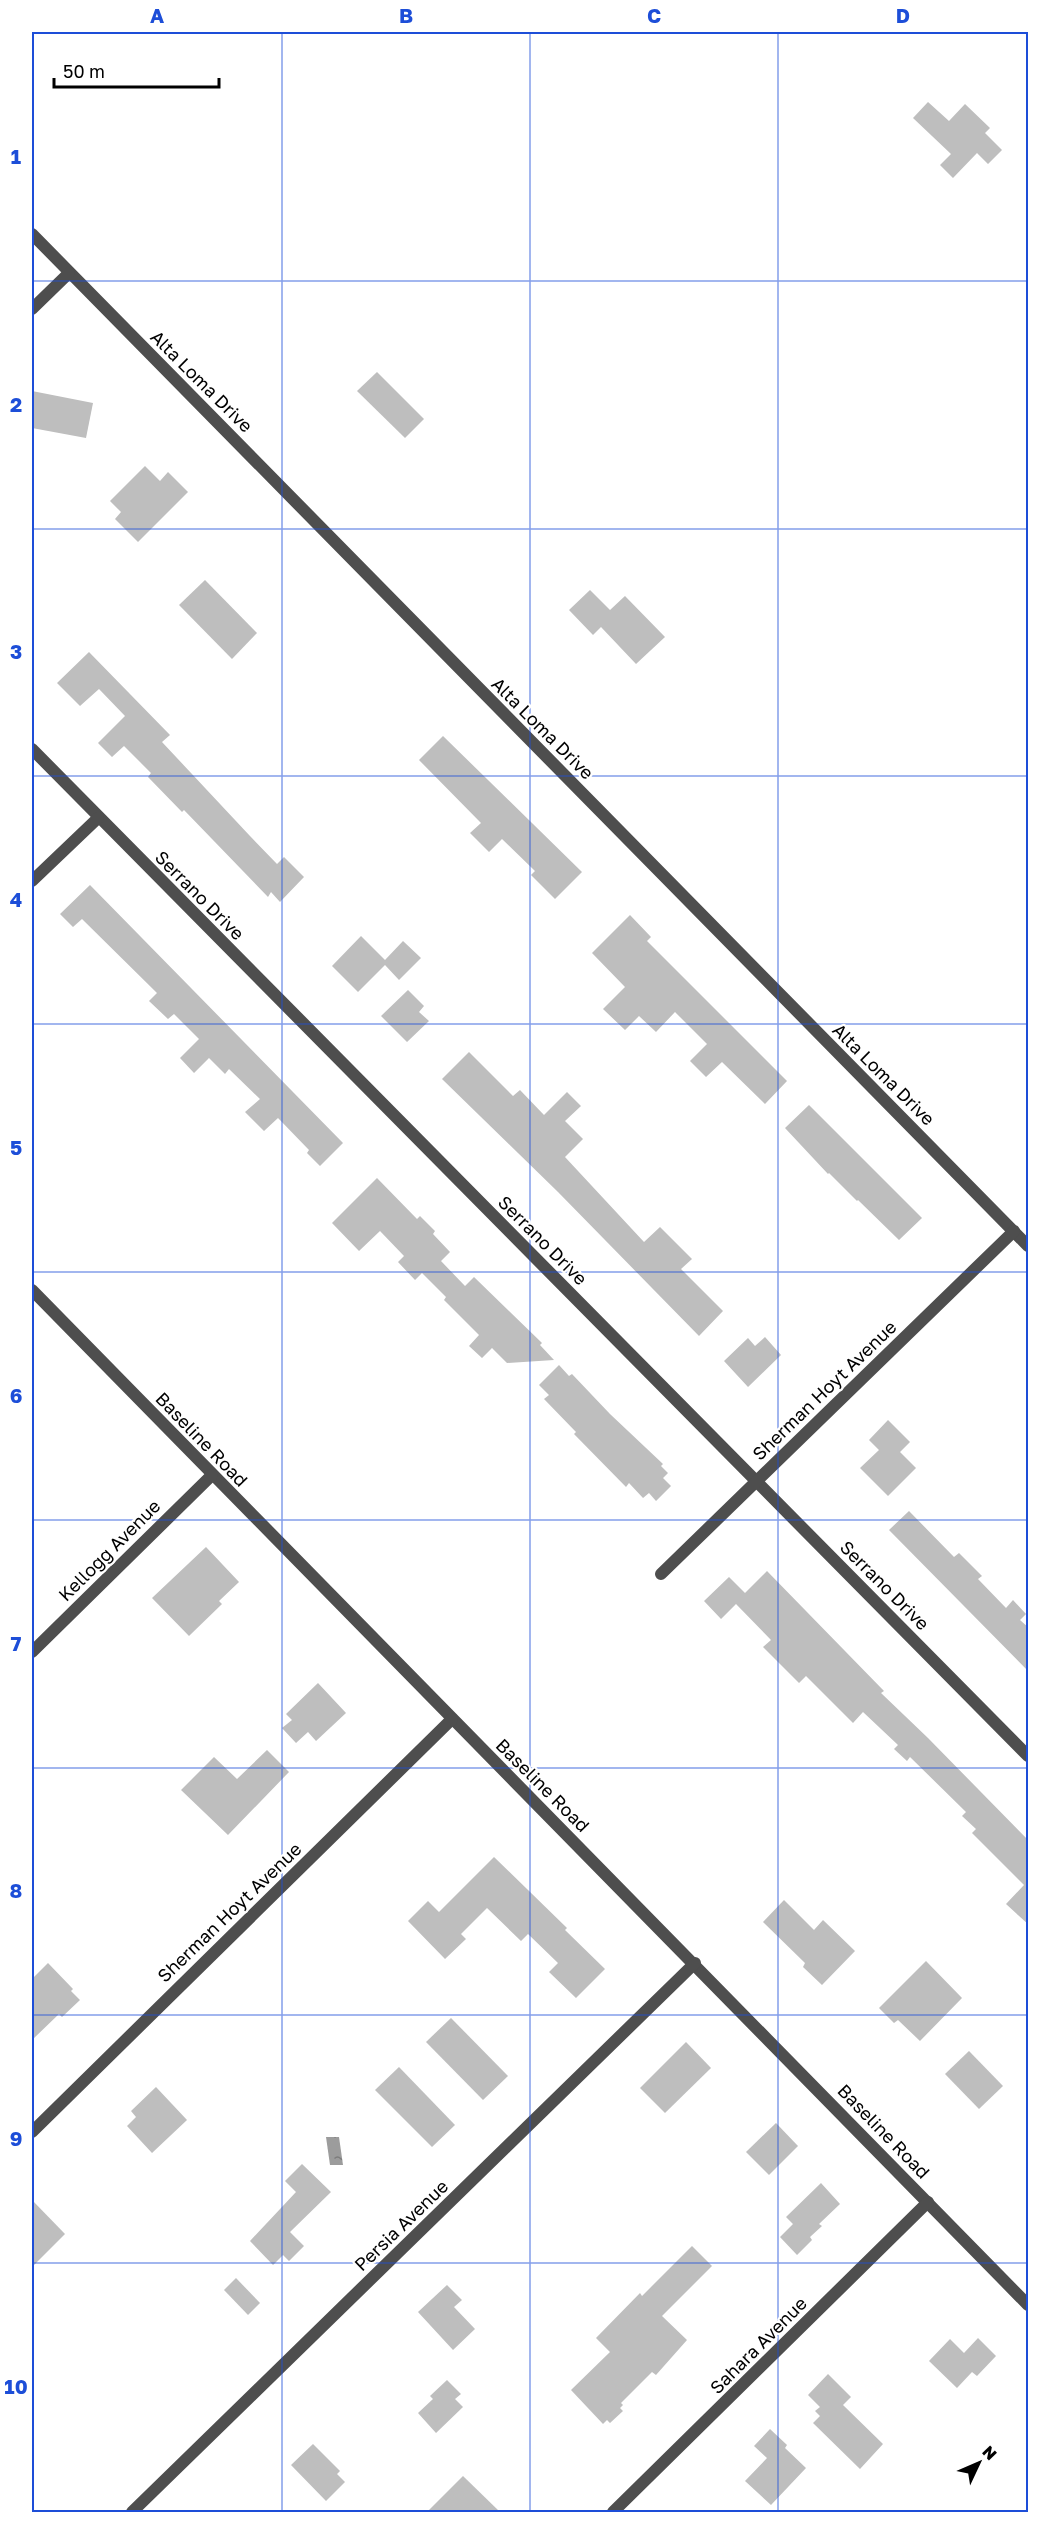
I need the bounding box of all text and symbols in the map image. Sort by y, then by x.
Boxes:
text: A [150,3,164,27]
text: B [399,3,413,27]
text: C [647,3,661,27]
text: D [896,3,910,27]
scale bar [54,51,219,89]
text: 50 m [63,60,105,82]
text: 1 [11,144,21,168]
street label: Alta Loma Drive [146,325,258,437]
text: 2 [10,392,22,416]
text: 3 [10,639,22,663]
street label: Alta Loma Drive [487,672,599,784]
street label: Serrano Drive [151,846,249,944]
text: 4 [10,887,22,911]
street label: Alta Loma Drive [828,1018,940,1130]
text: 5 [10,1135,22,1159]
street label: Serrano Drive [494,1191,592,1289]
street label: Sherman Hoyt Avenue [747,1316,901,1464]
text: 6 [10,1383,22,1407]
street label: Baseline Road [151,1387,253,1491]
street label: Kellogg Avenue [54,1495,164,1605]
street label: Serrano Drive [836,1536,934,1634]
text: 7 [11,1631,22,1655]
street label: Baseline Road [492,1734,594,1836]
street label: Sherman Hoyt Avenue [152,1838,306,1986]
text: 8 [10,1878,22,1902]
street label: Baseline Road [833,2079,935,2183]
text: 9 [10,2126,22,2150]
street label: Persia Avenue [350,2175,452,2275]
street label: Sahara Avenue [705,2292,811,2398]
text: 10 [4,2374,28,2398]
north arrow [949,2433,1009,2493]
text: N [978,2441,1001,2464]

